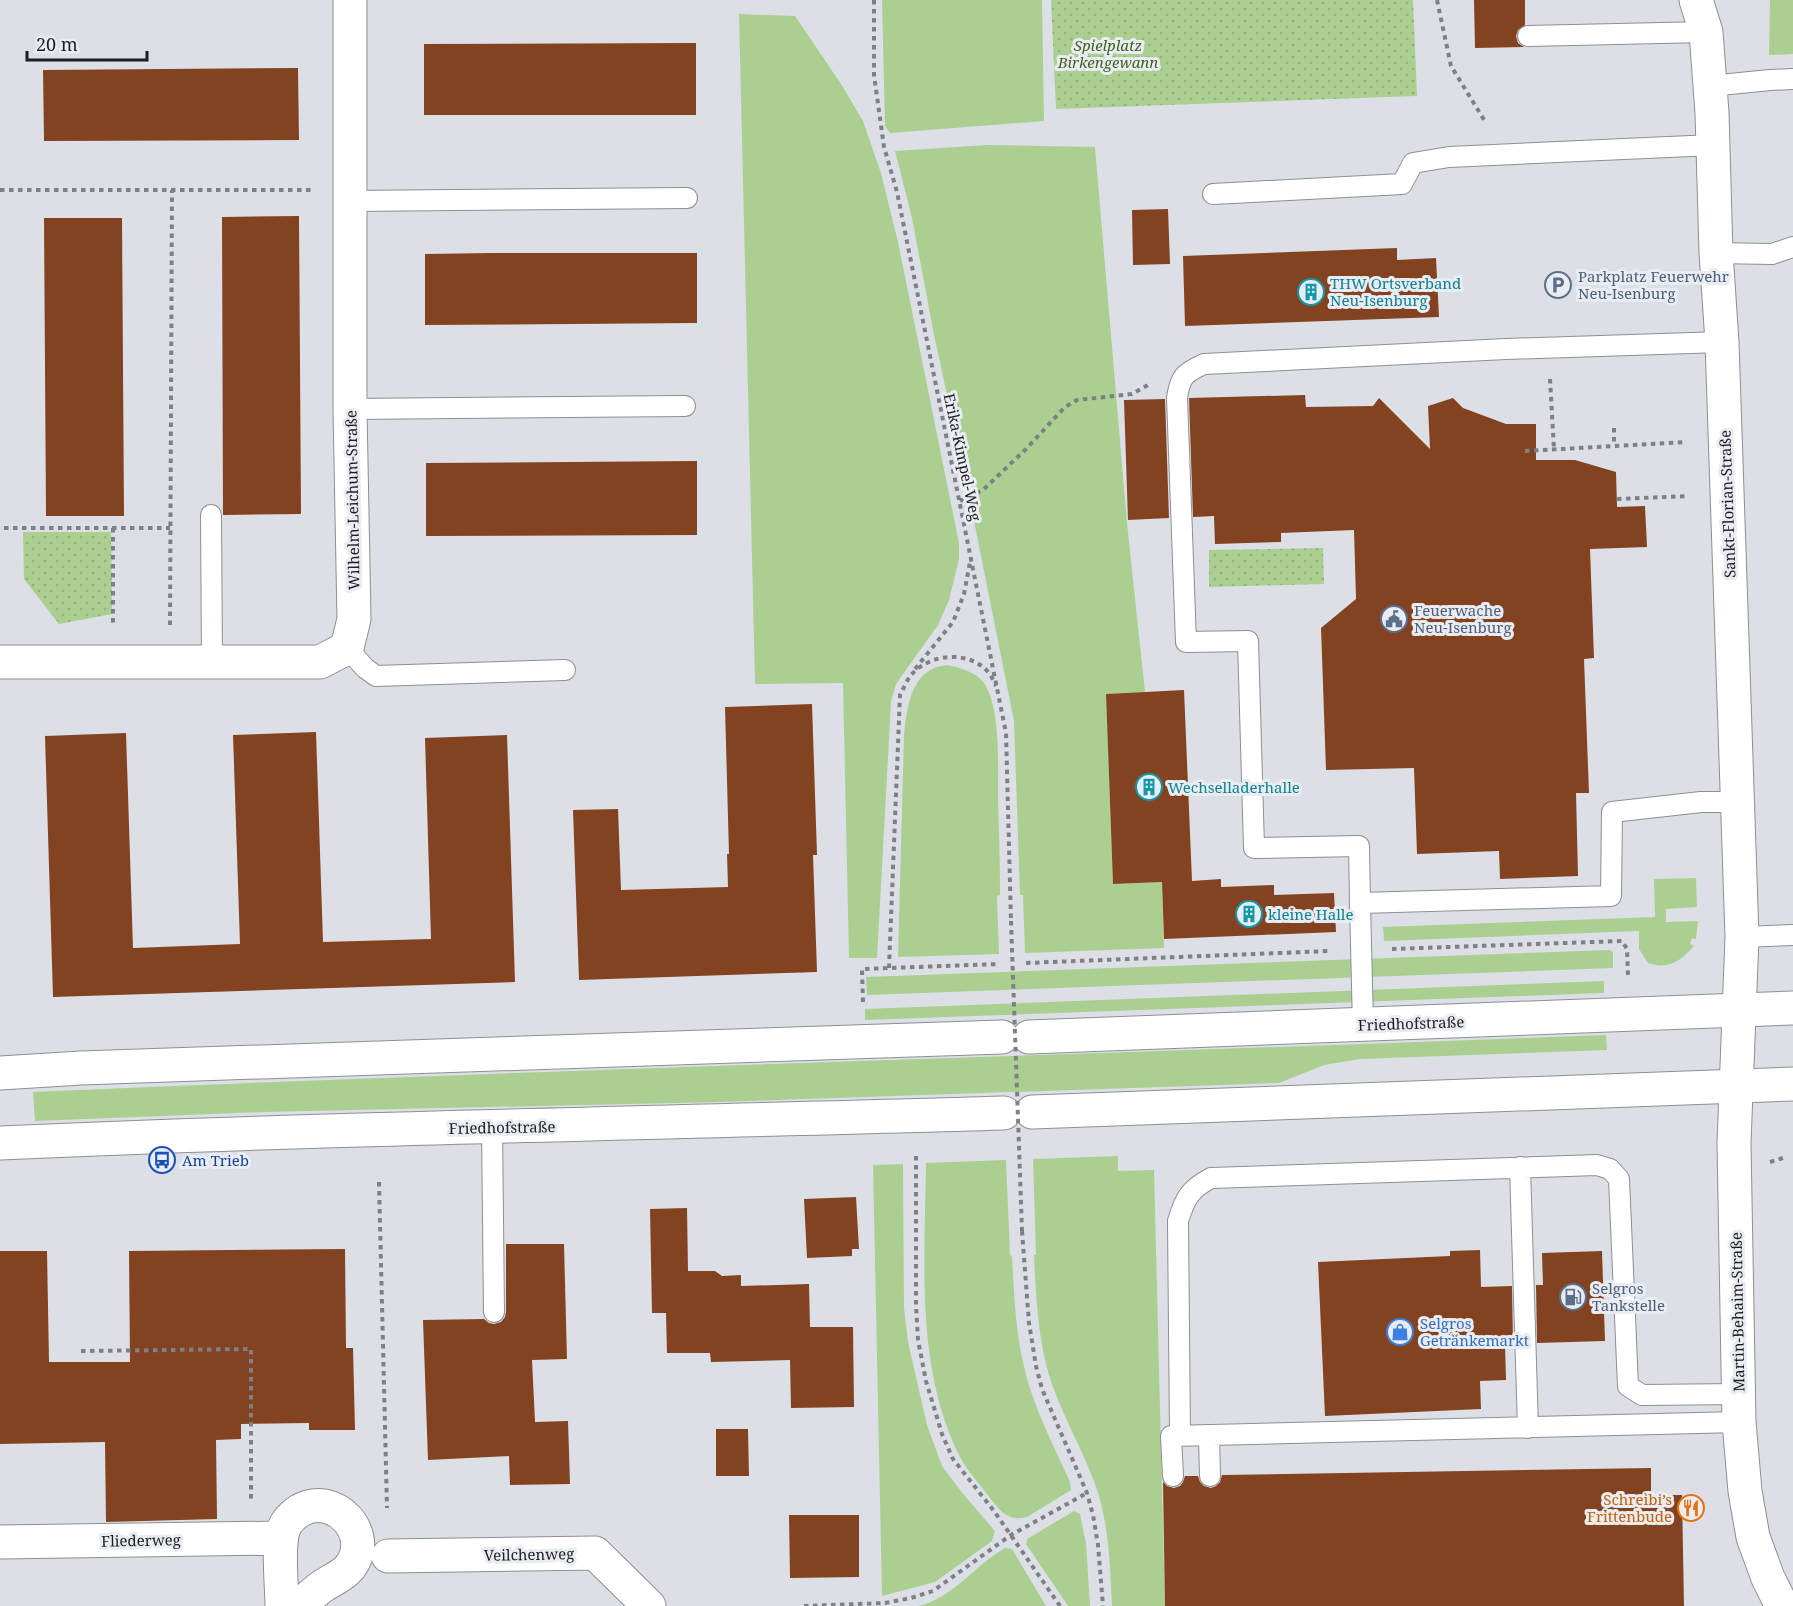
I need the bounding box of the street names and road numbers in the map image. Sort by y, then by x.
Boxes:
street label: Erika-Kimpel-Weg [940,391,986,523]
street label: Wilhelm-Leichum-Straße [340,410,364,590]
street label: Sankt-Florian-Straße [1714,430,1740,578]
street label: Friedhofstraße [1357,1011,1465,1035]
street label: Friedhofstraße [449,1116,555,1138]
street label: Martin-Behaim-Straße [1726,1232,1748,1392]
street label: Fliederweg [101,1529,181,1551]
street label: Veilchenweg [484,1543,574,1565]

